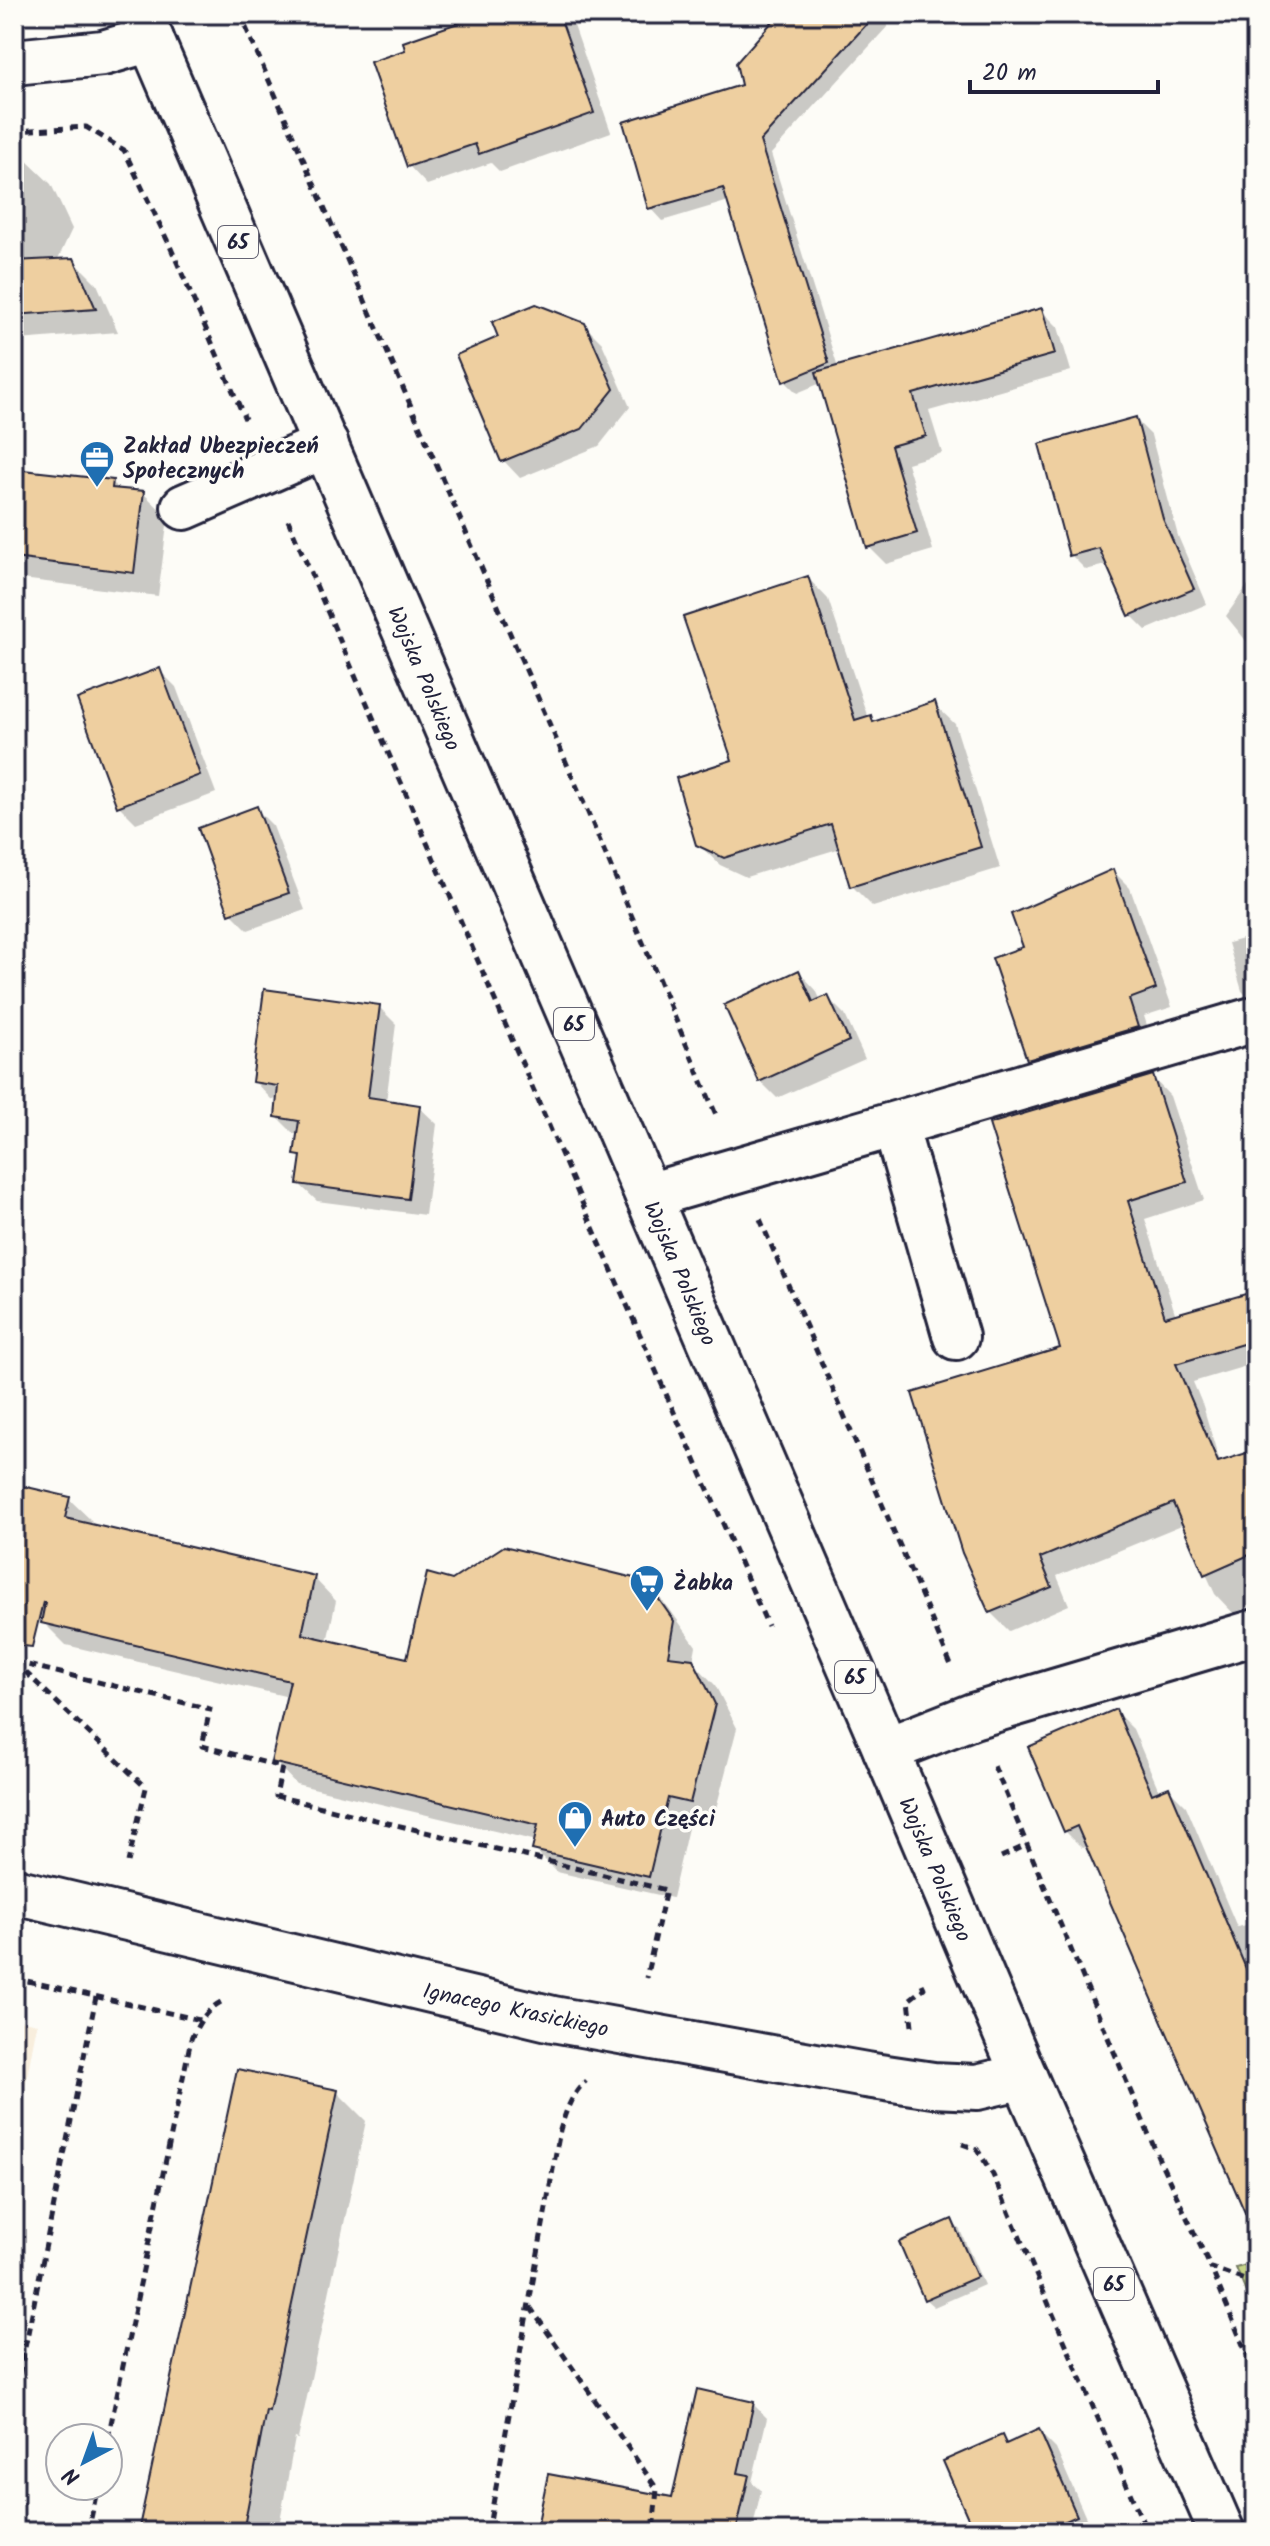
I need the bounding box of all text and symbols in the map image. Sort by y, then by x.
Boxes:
scale bar [970,44,1158,94]
text: 20 m [982,54,1037,93]
road number: 65 [218,226,258,258]
place label: Zakład Ubezpieczeń Społecznych [123,430,319,490]
office icon: Zakład Ubezpieczeń Społecznych [78,439,116,489]
street label: Wojska Polskiego [376,601,469,757]
road number: 65 [554,1008,594,1040]
street label: Wojska Polskiego [632,1196,725,1352]
supermarket icon: Żabka [628,1563,666,1613]
place label: Żabka [673,1567,733,1602]
road number: 65 [835,1661,875,1693]
street label: Wojska Polskiego [887,1792,980,1948]
shop icon: Auto Części [556,1799,594,1849]
place label: Auto Części [601,1803,716,1838]
street label: Ignacego Krasickiego [419,1975,612,2048]
road number: 65 [1094,2268,1134,2300]
north arrow [44,2422,124,2502]
text: N [56,2457,89,2493]

